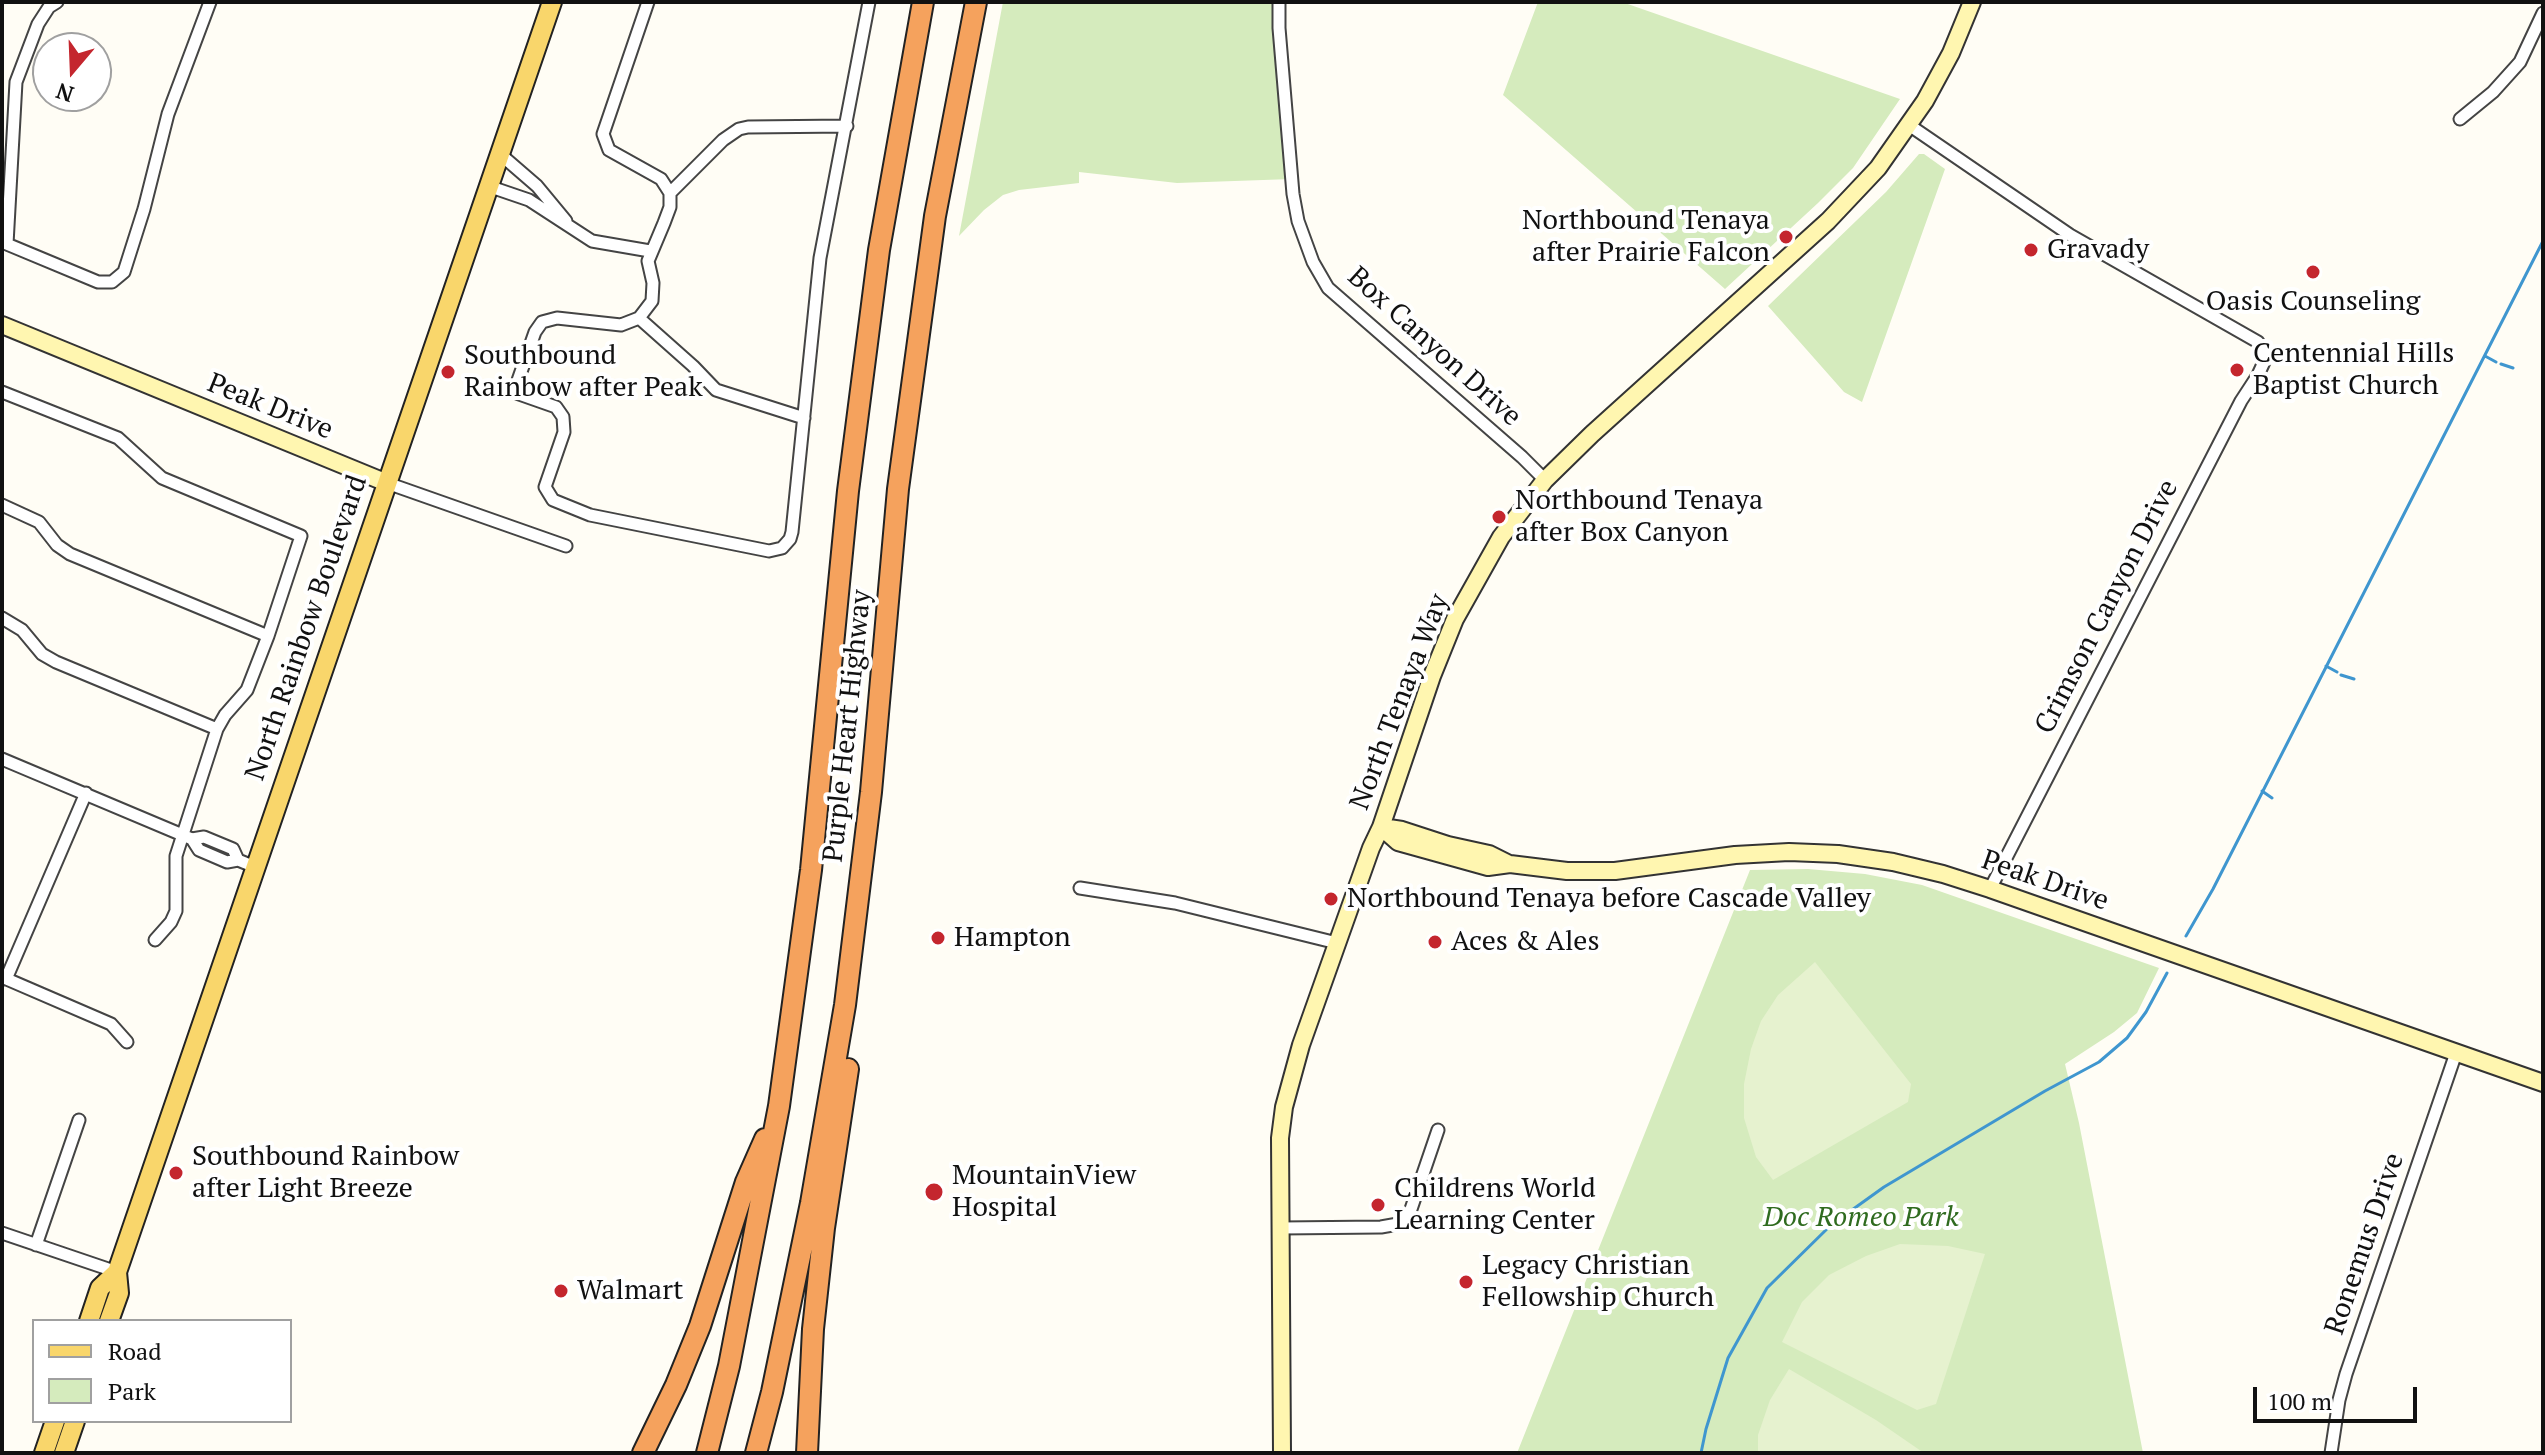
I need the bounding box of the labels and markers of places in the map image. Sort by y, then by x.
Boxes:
place label: Northbound Tenaya after Prairie Falcon [1522,204,1770,270]
marker: Northbound Tenaya after Prairie Falcon [1777,228,1795,246]
place label: Gravady [2047,233,2149,267]
marker: Gravady [2022,241,2040,259]
marker: Oasis Counseling [2304,263,2322,281]
place label: Oasis Counseling [2206,285,2420,319]
place label: Centennial Hills Baptist Church [2253,337,2454,403]
place label: Southbound Rainbow after Peak [464,339,703,405]
marker: Centennial Hills Baptist Church [2228,361,2246,379]
marker: Southbound Rainbow after Peak [439,363,457,381]
place label: Northbound Tenaya after Box Canyon [1515,484,1763,550]
marker: Northbound Tenaya after Box Canyon [1490,508,1508,526]
place label: Northbound Tenaya before Cascade Valley [1347,882,1871,916]
marker: Northbound Tenaya before Cascade Valley [1322,890,1340,908]
place label: Hampton [954,921,1071,955]
place label: Aces & Ales [1451,925,1600,959]
marker: Hampton [929,929,947,947]
marker: Aces & Ales [1426,933,1444,951]
place label: Southbound Rainbow after Light Breeze [192,1140,459,1206]
place label: MountainView Hospital [952,1159,1136,1225]
marker: Southbound Rainbow after Light Breeze [167,1164,185,1182]
place label: Childrens World Learning Center [1394,1172,1596,1238]
marker: MountainView Hospital [923,1181,945,1203]
marker: Childrens World Learning Center [1369,1196,1387,1214]
place label: Legacy Christian Fellowship Church [1482,1249,1714,1315]
marker: Legacy Christian Fellowship Church [1457,1273,1475,1291]
place label: Walmart [577,1274,683,1308]
marker: Walmart [552,1282,570,1300]

